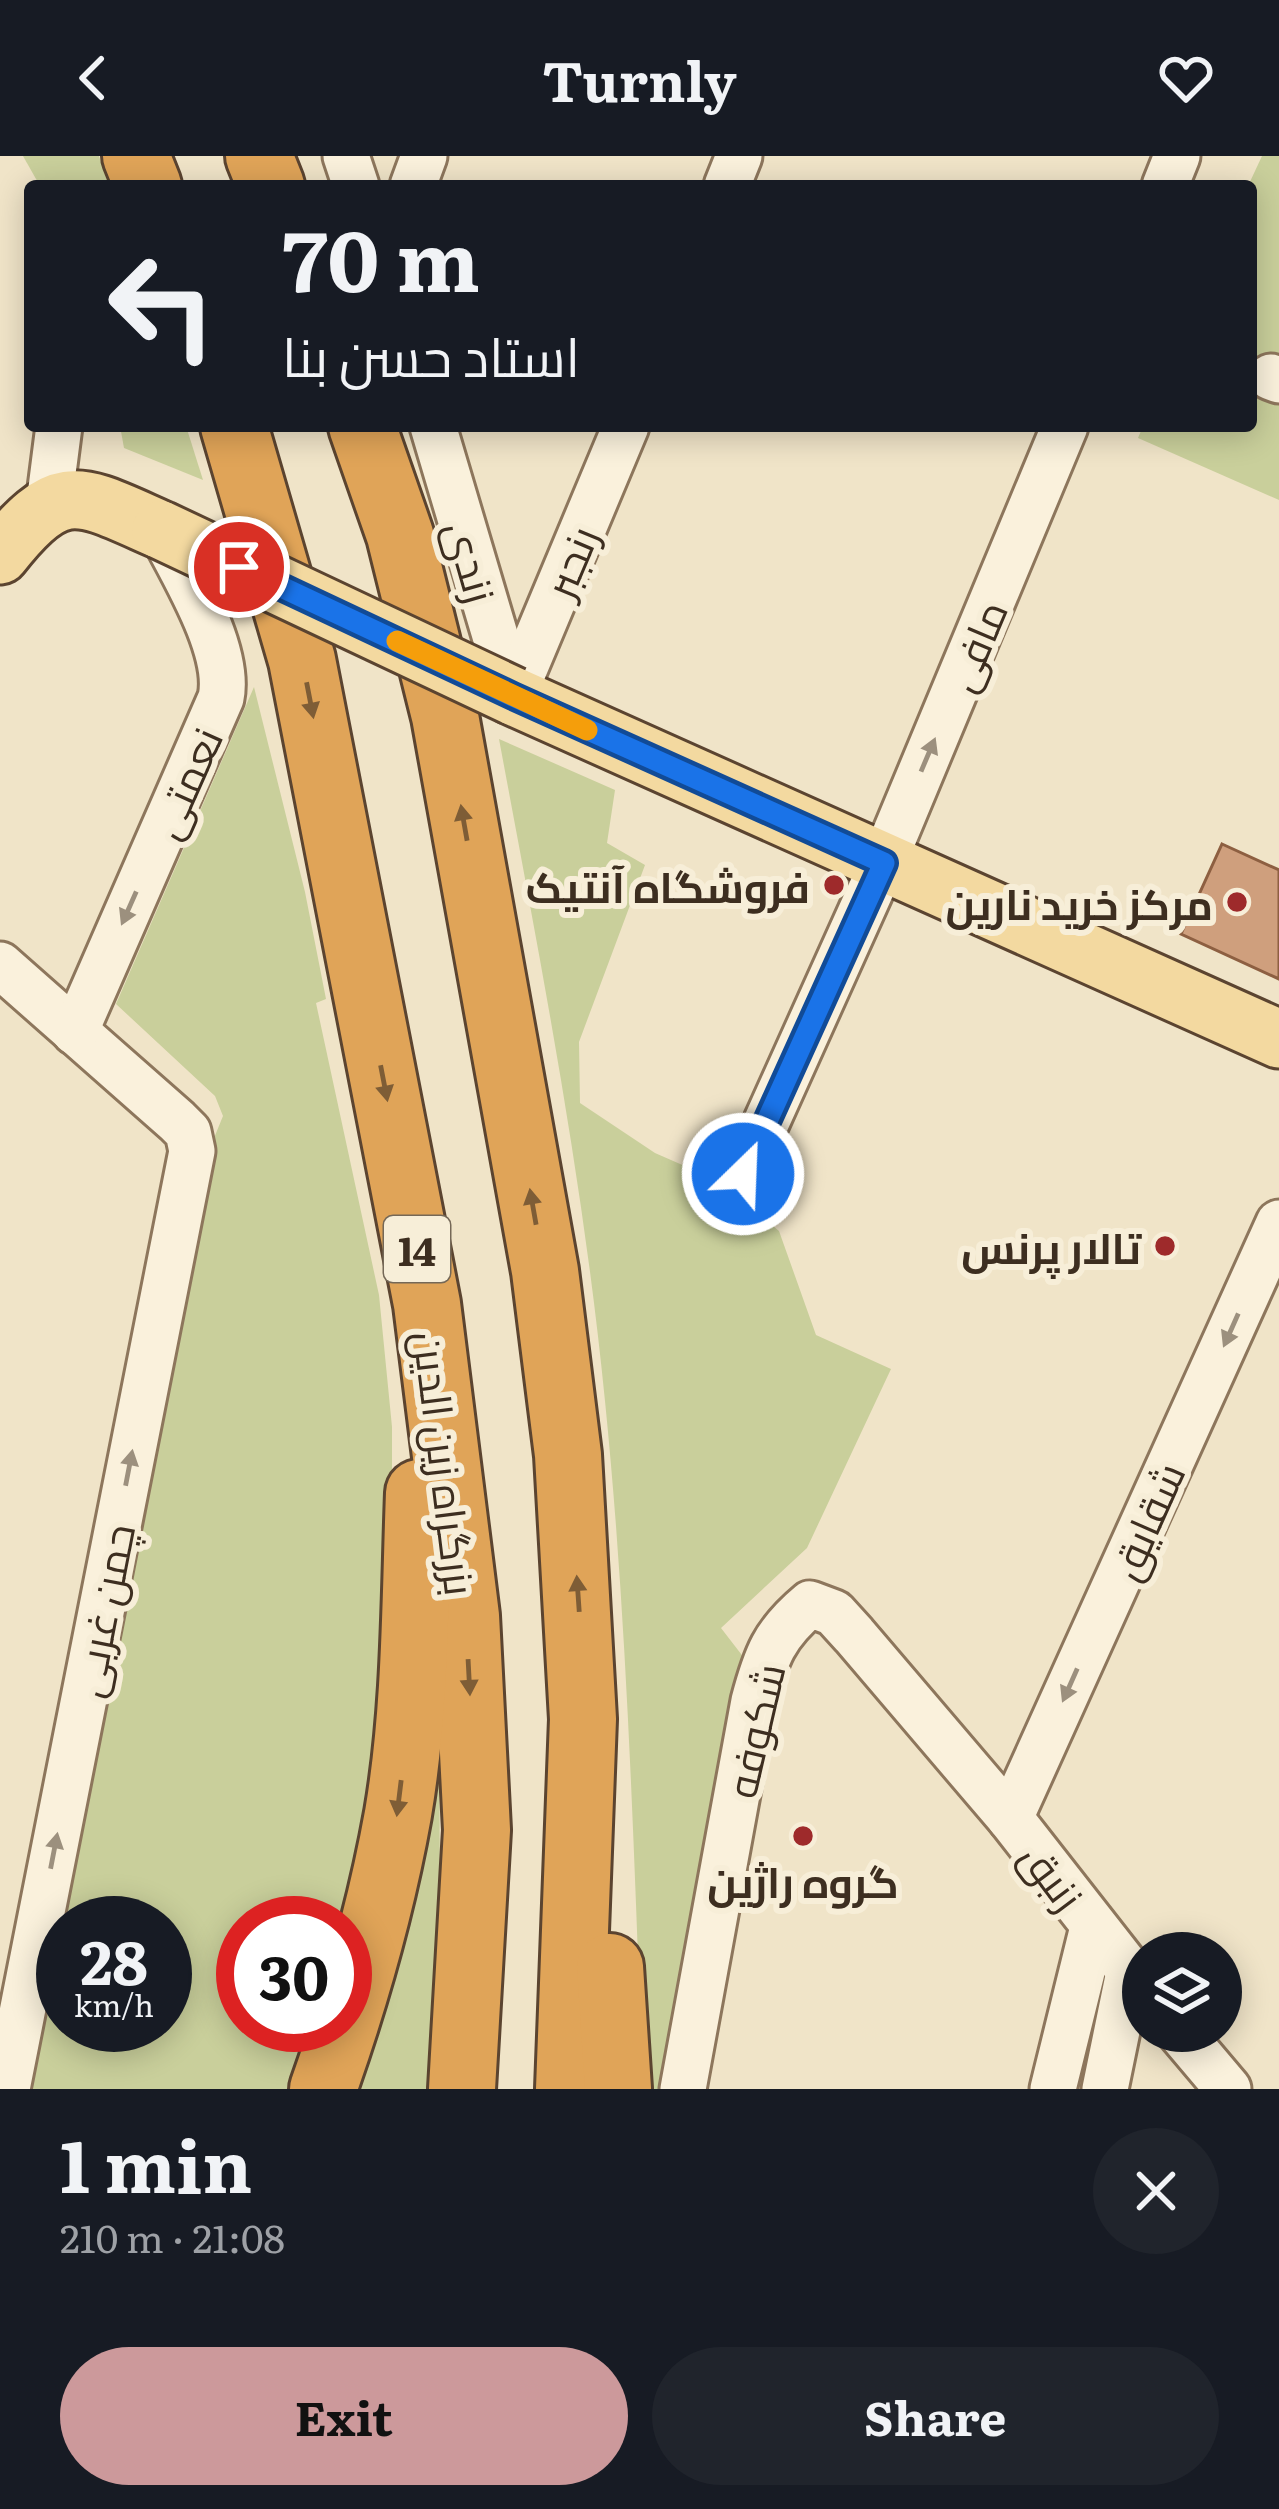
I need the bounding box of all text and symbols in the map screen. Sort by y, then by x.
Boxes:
text: Turnly [542,38,737,119]
icon: back [60,45,126,111]
icon: heart [1153,45,1219,111]
text: 70 m [282,193,480,318]
icon: left [84,228,240,384]
text: استاد حسن بنا [282,313,580,394]
street label: زندی [432,513,514,609]
street label: رنجبر [526,515,612,608]
pin [188,516,290,618]
icon: arrive [206,534,272,600]
street label: مافی [927,590,1021,700]
one-way arrow [301,682,320,720]
street label: نعمتی [132,717,236,847]
one-way arrow [919,737,938,773]
one-way arrow [454,804,473,842]
place label: فروشگاه آنتیک [526,854,810,916]
place label: مرکز خرید نارین [945,871,1213,933]
marker: فروشگاه آنتیک [821,872,847,898]
marker: مرکز خرید نارین [1224,889,1250,915]
one-way arrow [119,890,138,926]
one-way arrow [375,1065,394,1103]
position arrow [680,1111,806,1237]
one-way arrow [524,1188,542,1226]
place label: تالار پرنس [961,1215,1143,1279]
road number: 14 [384,1216,450,1282]
marker: تالار پرنس [1152,1233,1178,1259]
one-way arrow [1221,1312,1241,1347]
street label: بزرگراه زین الدین [400,1327,494,1599]
one-way arrow [120,1449,139,1486]
street label: شقایق [1092,1451,1198,1589]
street label: چمن غربی [54,1518,148,1702]
one-way arrow [568,1574,587,1612]
street label: شکوفه [707,1657,799,1803]
one-way arrow [460,1659,479,1697]
one-way arrow [1060,1668,1080,1703]
one-way arrow [390,1780,409,1817]
marker: گروه راژین [790,1823,816,1849]
street label: زنبق [1008,1828,1100,1922]
one-way arrow [45,1831,64,1869]
place label: گروه راژین [707,1849,899,1911]
speed limit sign: 30 [216,1896,372,2052]
text: 28 [80,1914,148,2003]
map controls [1122,1932,1242,2052]
button: layers [1122,1932,1242,2052]
text: km/h [74,1982,154,2026]
text: 1 min [60,2108,252,2215]
button: close [1093,2128,1219,2254]
text: 210 m · 21:08 [60,2207,285,2265]
button: Exit [60,2347,628,2485]
button: Share [652,2347,1219,2485]

